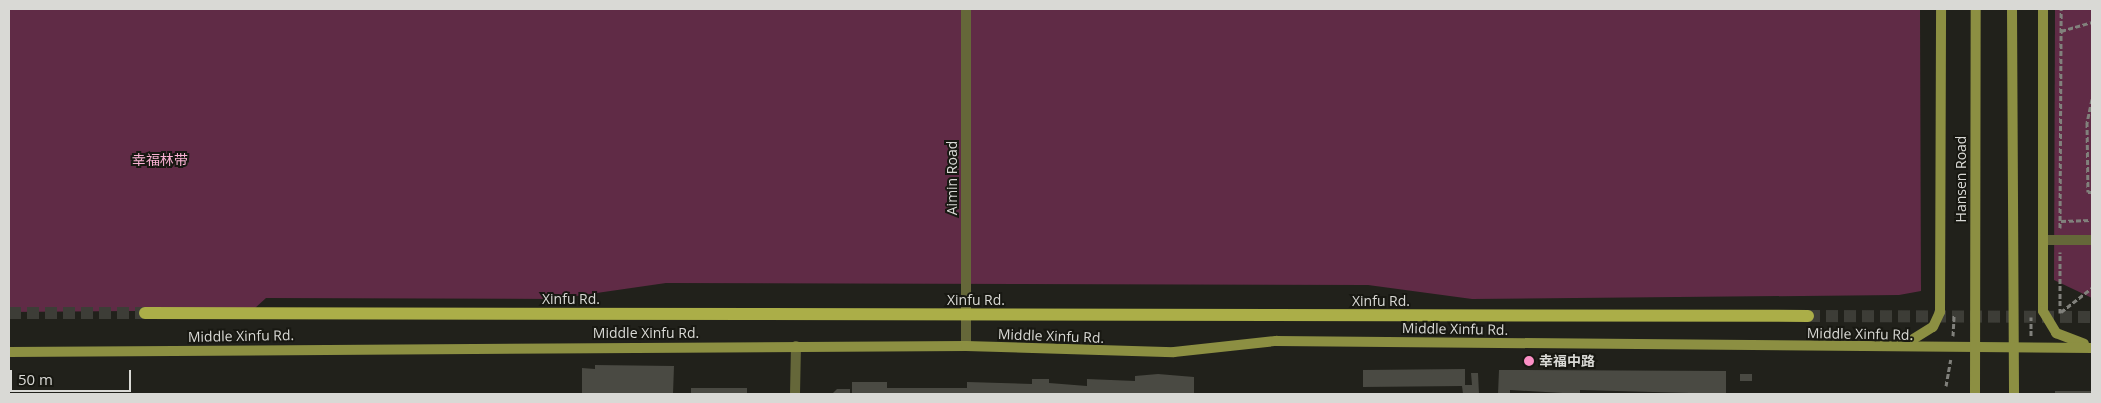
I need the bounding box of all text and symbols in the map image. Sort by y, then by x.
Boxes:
street label: Hansen Road [1953,136,1969,222]
street label: Aimin Road [944,141,960,215]
park label: 幸福林带 [132,152,188,168]
street label: Xinfu Rd. [542,291,600,307]
street label: Xinfu Rd. [947,292,1005,308]
street label: Xinfu Rd. [1352,293,1410,309]
street label: Middle Xinfu Rd. [1402,320,1508,338]
street label: Middle Xinfu Rd. [593,325,699,341]
street label: Middle Xinfu Rd. [1807,325,1913,343]
street label: Middle Xinfu Rd. [998,326,1104,346]
street label: Middle Xinfu Rd. [188,327,294,345]
place label: 幸福中路 [1539,353,1595,369]
marker: 幸福中路 [1523,355,1535,367]
scale bar [12,360,134,392]
text: 50 m [18,369,53,389]

